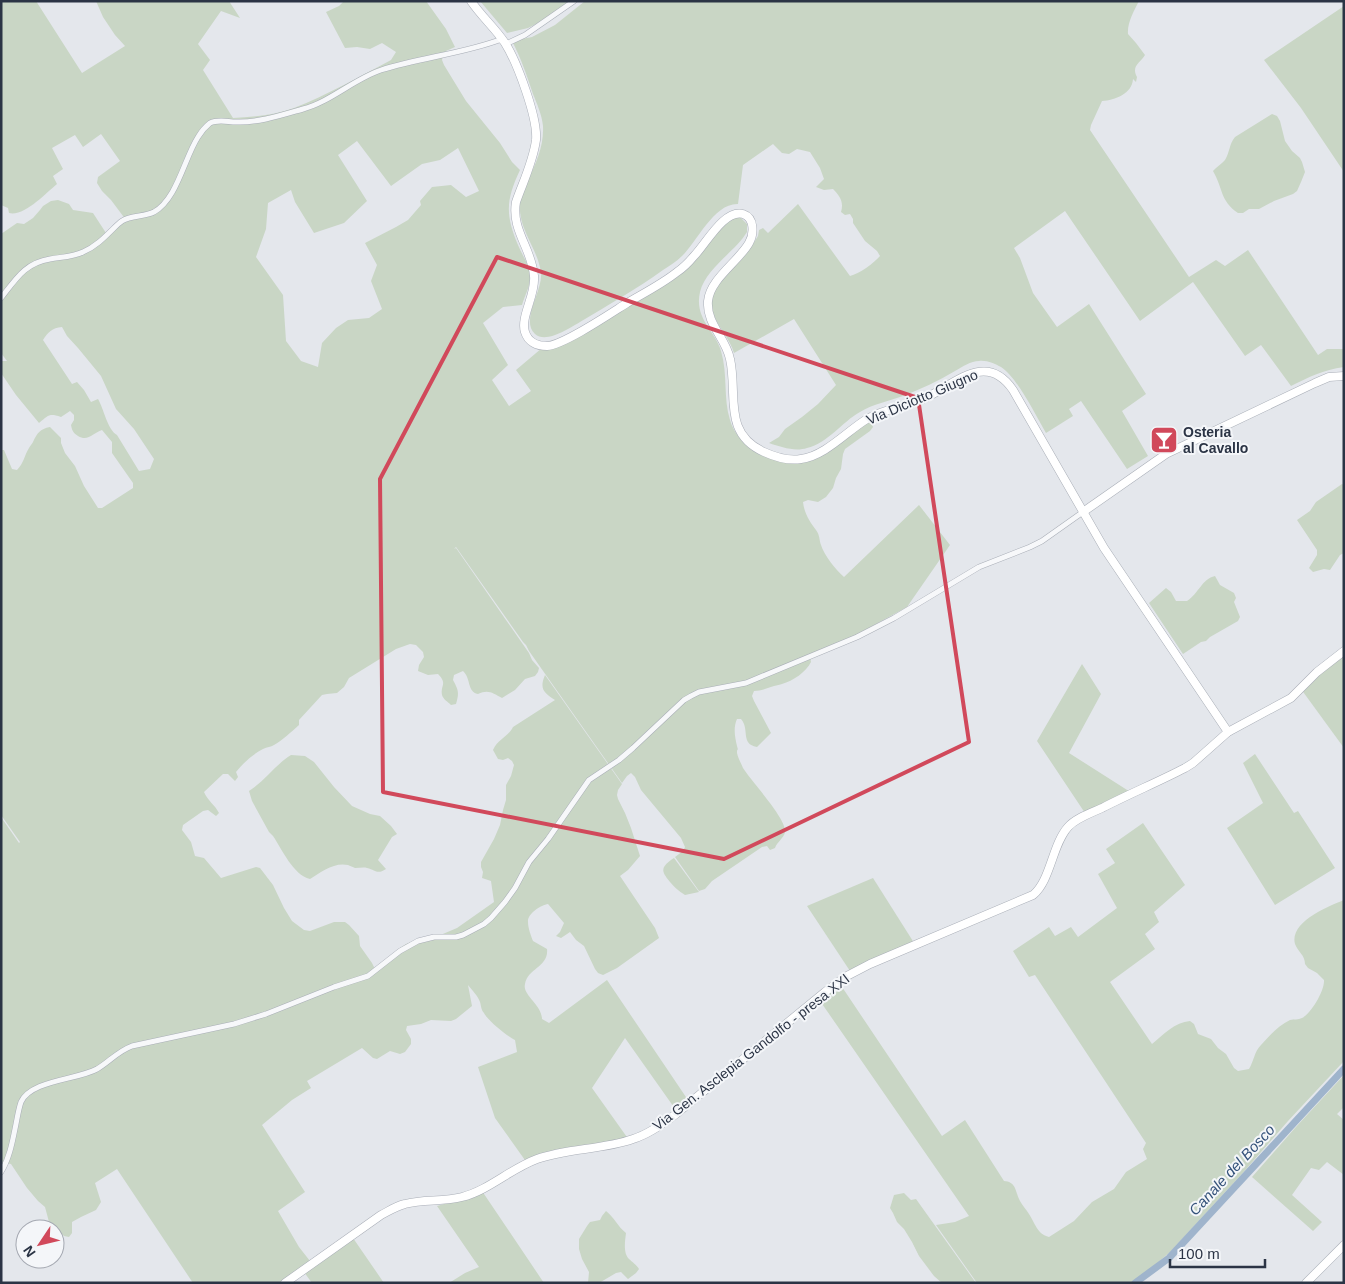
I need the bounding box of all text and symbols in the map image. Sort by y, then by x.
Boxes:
street label: Via Diciotto Giugno [864,366,980,428]
place label: Osteria al Cavallo [1183,424,1248,456]
bar icon: Osteria al Cavallo [1149,425,1179,455]
street label: Via Gen. Asclepia Gandolfo - presa XXI [650,970,852,1134]
water label: Canale del Bosco [1185,1121,1278,1218]
north arrow [15,1219,65,1269]
scale bar [1170,1236,1265,1268]
text: N [20,1243,39,1260]
text: 100 m [1178,1245,1220,1262]

